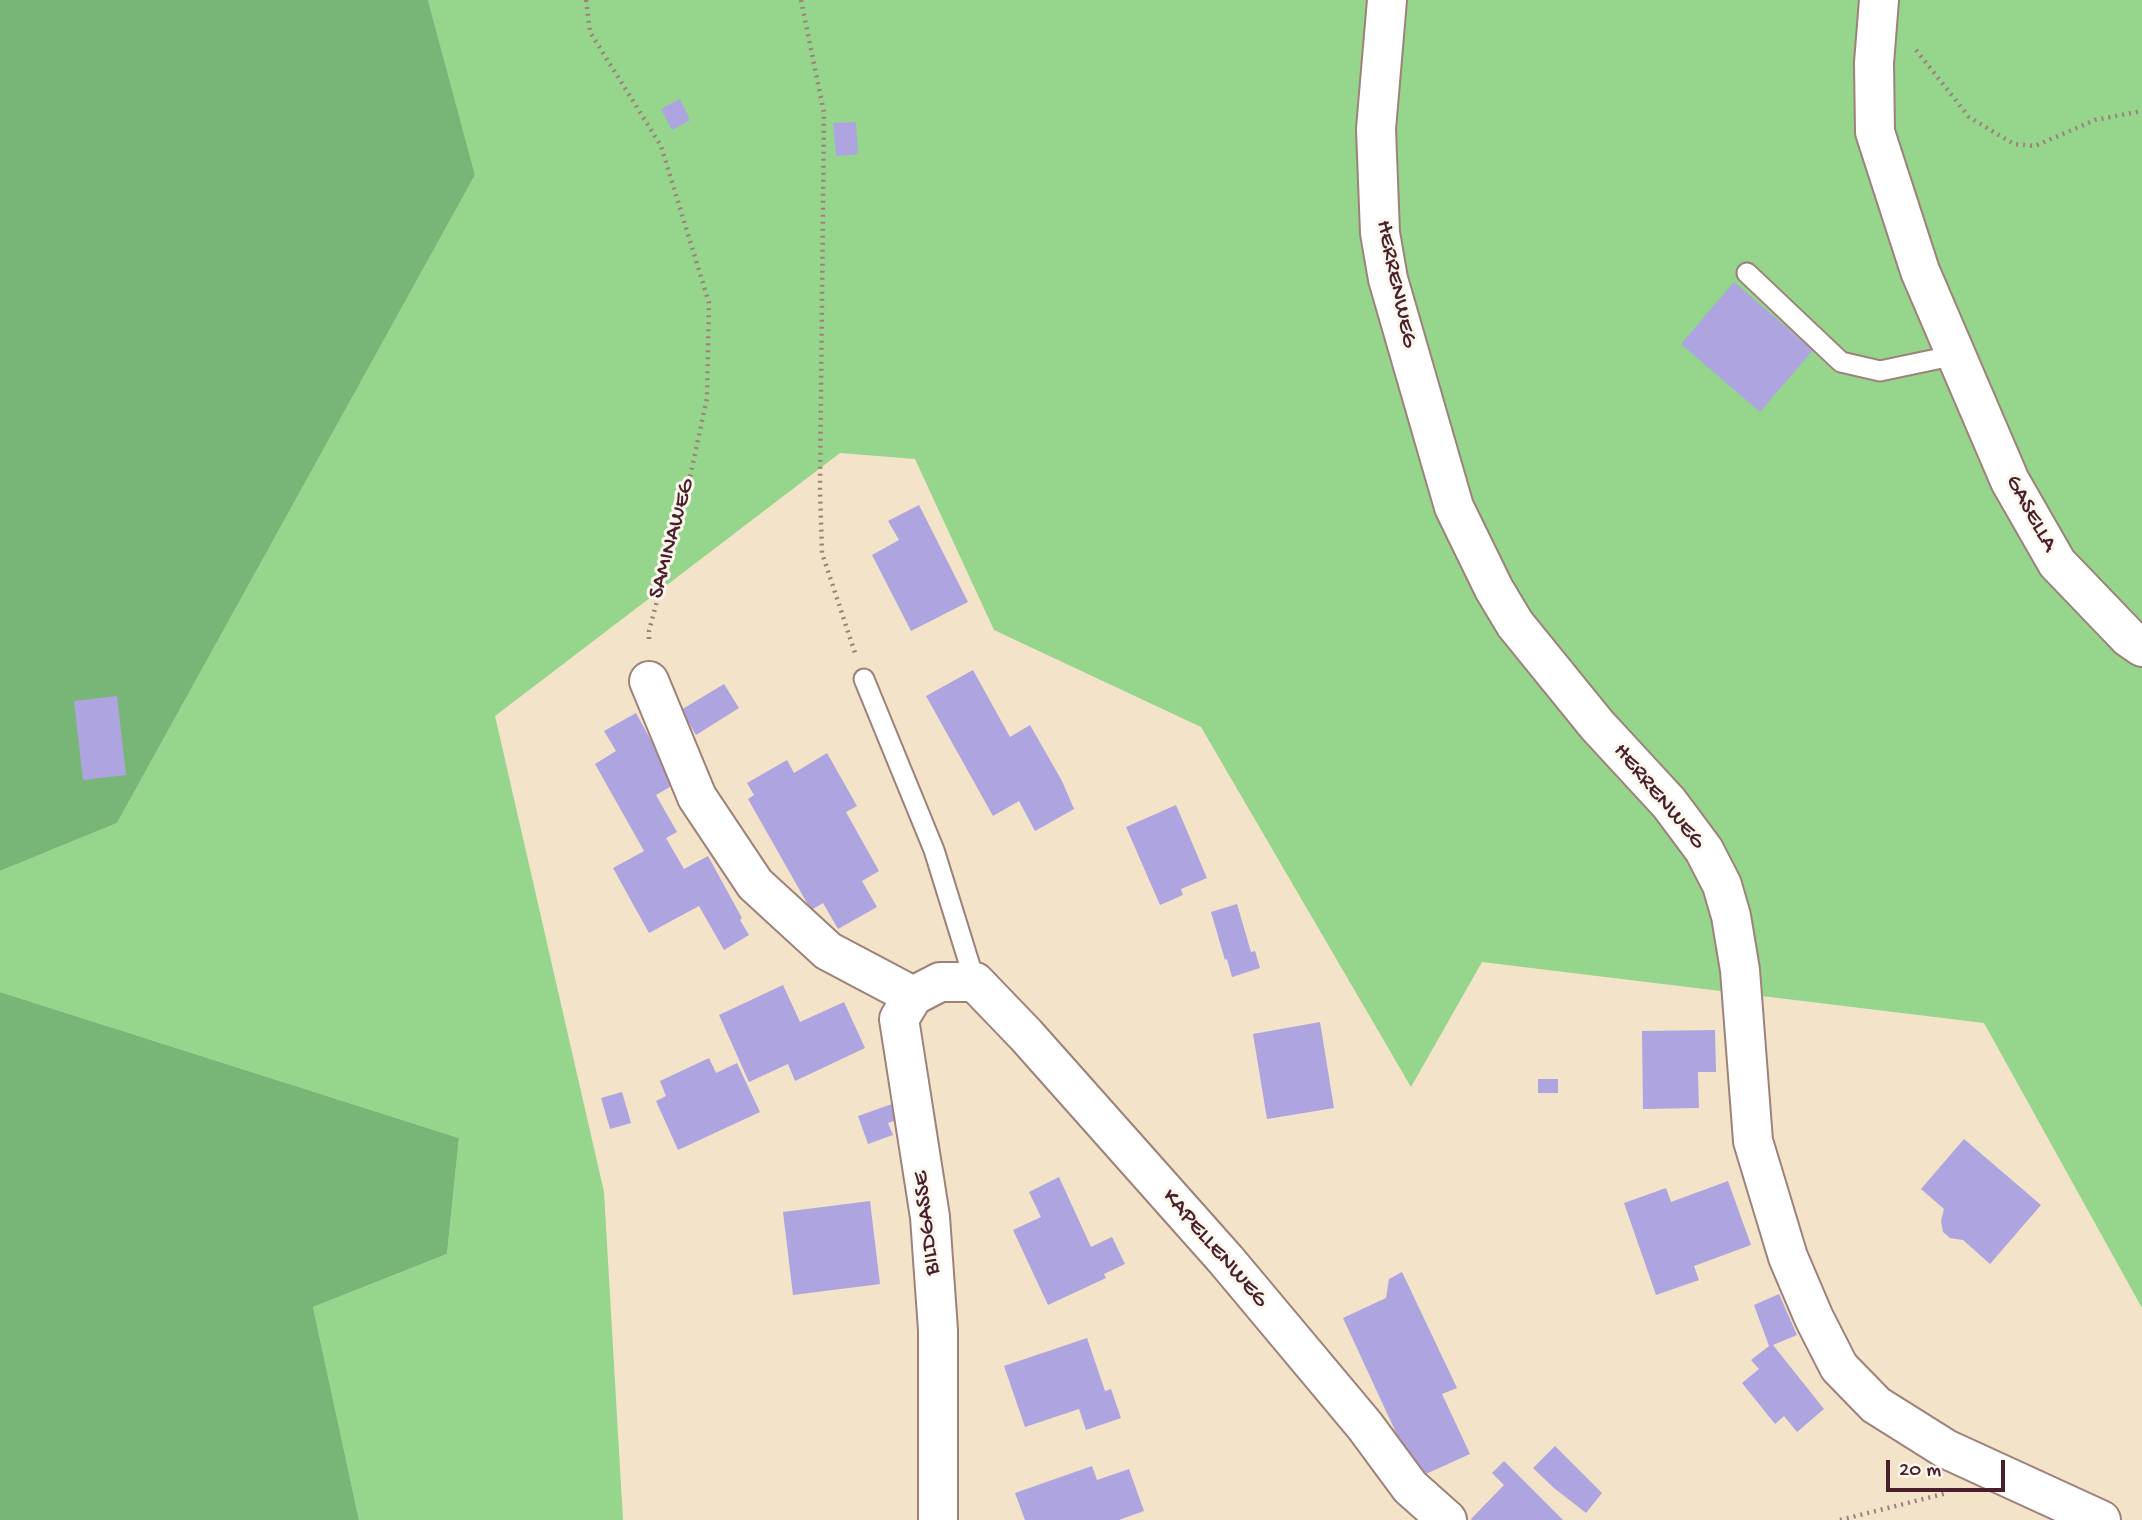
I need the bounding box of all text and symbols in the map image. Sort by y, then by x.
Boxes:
street label: HERRENWEG [1368,218,1422,350]
street label: GASELLA [1998,471,2062,557]
street label: SAMINAWEG [644,476,702,602]
street label: HERRENWEG [1606,739,1710,855]
street label: BILDGASSE [908,1169,948,1277]
street label: KAPELLENWEG [1155,1184,1273,1314]
scale bar [1890,1446,2009,1490]
text: 20 m [1899,1459,1941,1484]

